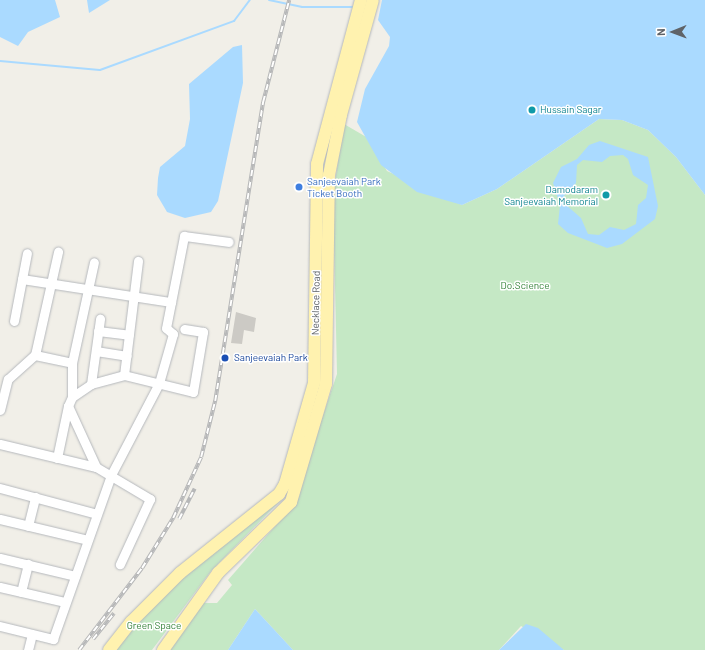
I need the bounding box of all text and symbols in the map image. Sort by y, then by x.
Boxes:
north arrow [653,12,693,52]
text: N [654,28,667,36]
place label: Hussain Sagar [540,104,601,116]
marker: Hussain Sagar [527,105,537,115]
place label: Sanjeevaiah Park Ticket Booth [307,175,381,198]
marker: Sanjeevaiah Park Ticket Booth [294,182,304,192]
place label: Damodaram Sanjeevaiah Memorial [504,183,598,206]
marker: Damodaram Sanjeevaiah Memorial [601,190,611,200]
street label: Necklace Road [309,271,323,335]
park label: Do.Science [500,280,550,292]
marker: Sanjeevaiah Park [219,352,231,364]
place label: Sanjeevaiah Park [234,352,308,364]
park label: Green Space [127,620,181,632]

